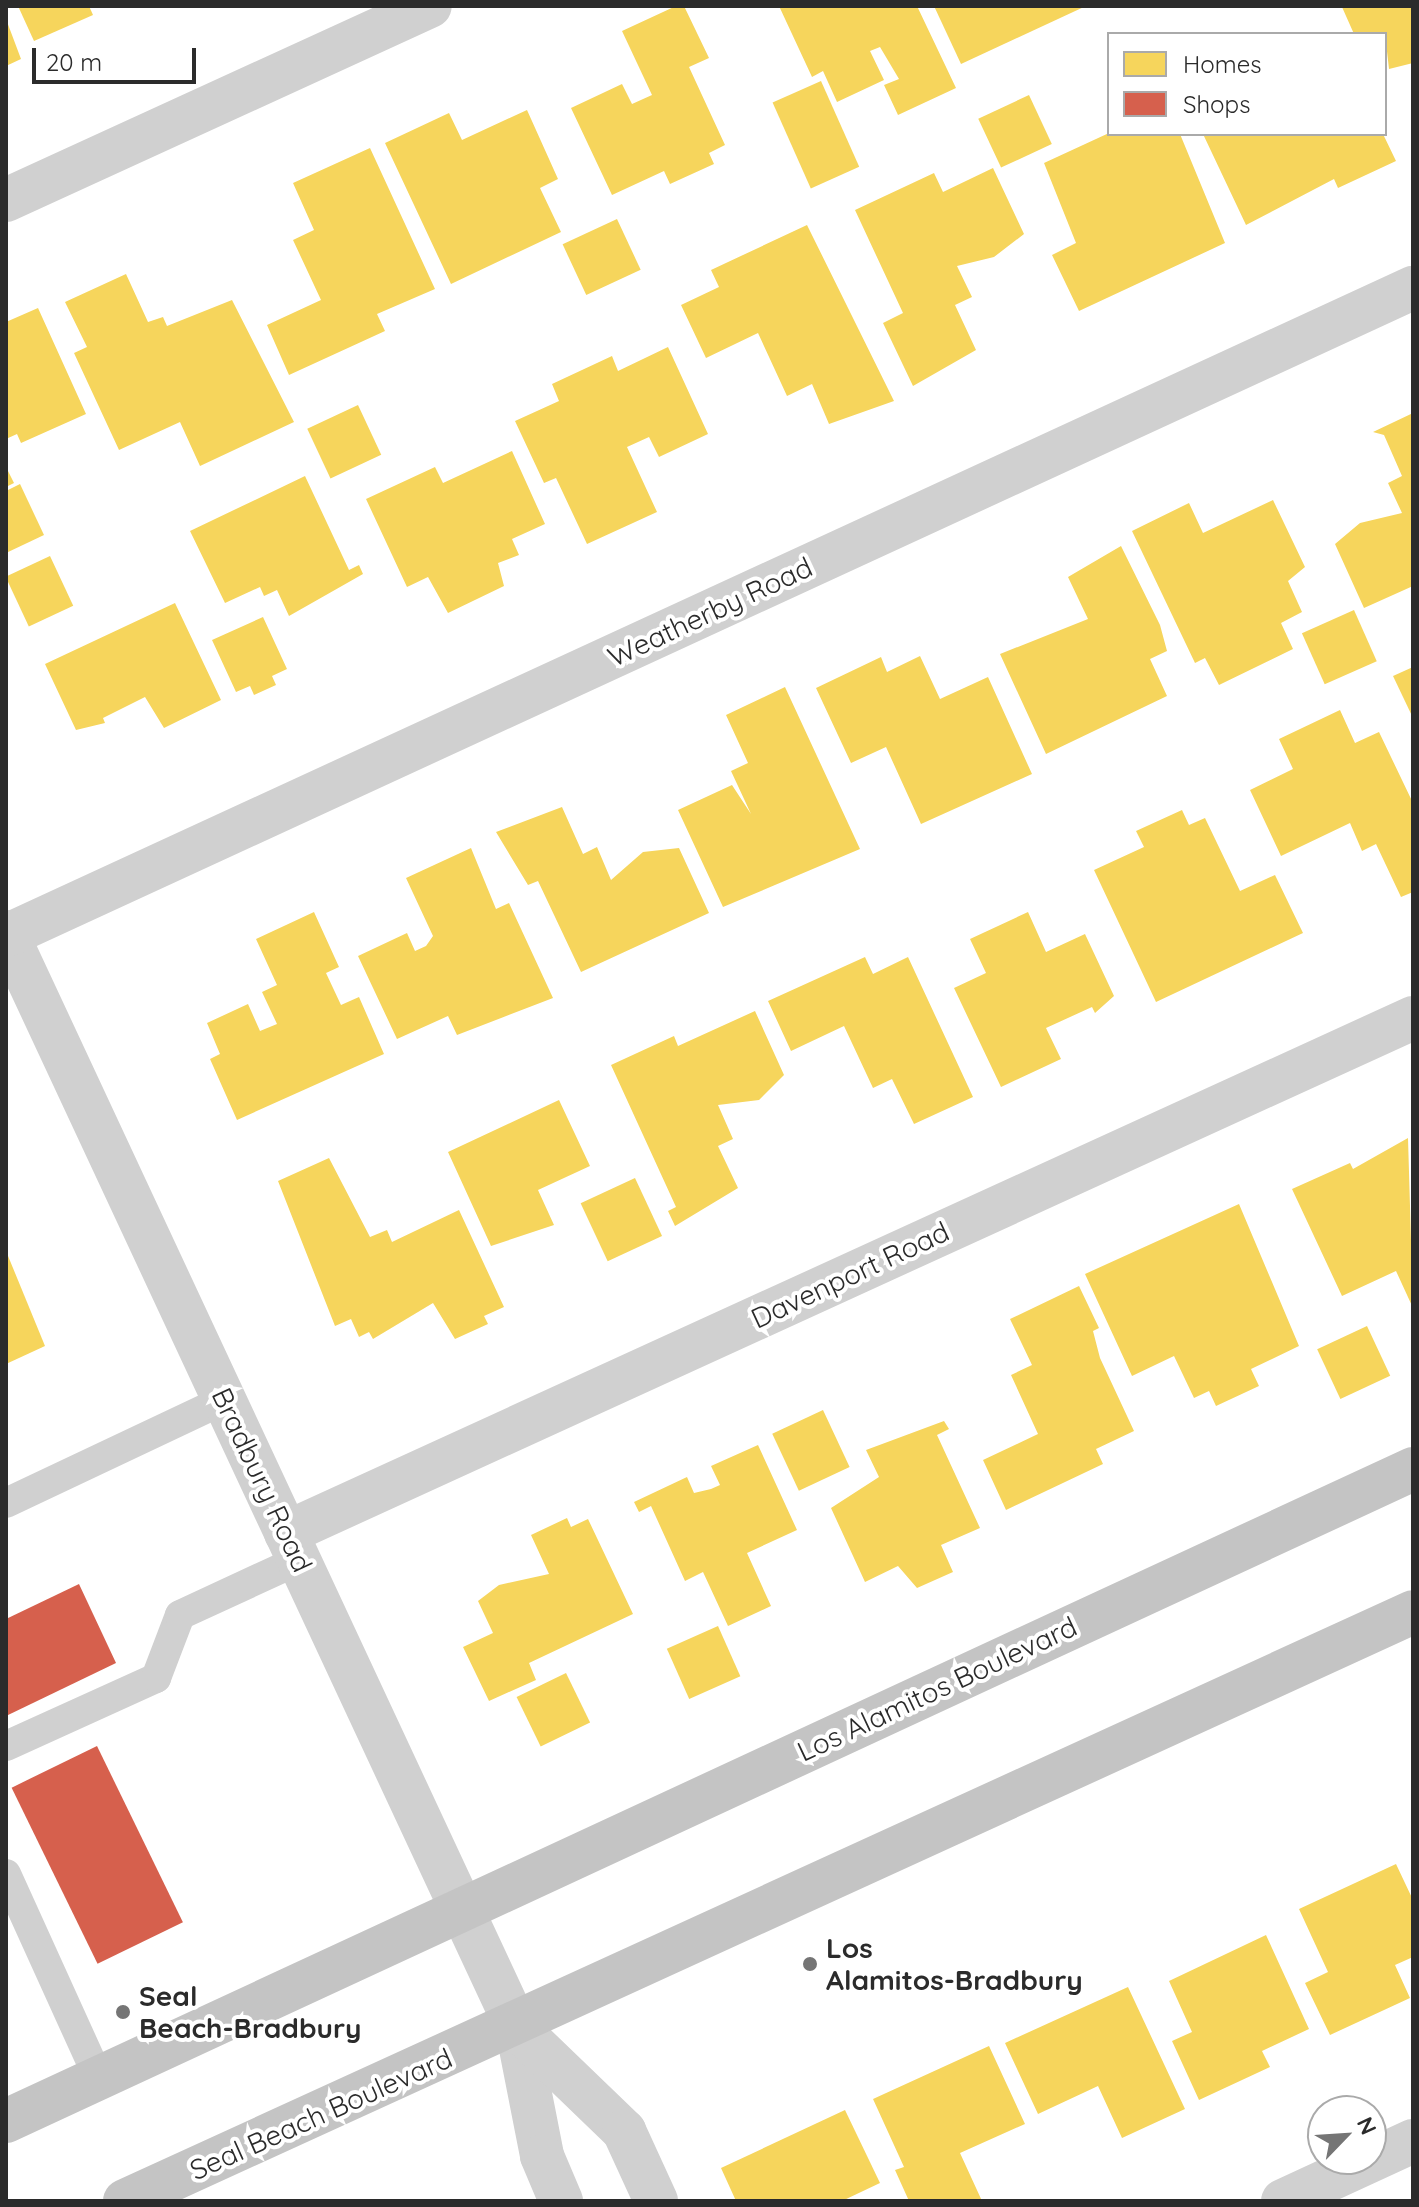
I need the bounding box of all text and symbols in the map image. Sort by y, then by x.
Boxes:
scale bar [36,32,200,82]
legend [1107,32,1387,136]
text: 20 m [46,47,102,77]
text: Homes [1183,49,1261,79]
text: Shops [1183,89,1250,119]
street label: Weatherby Road [603,550,817,674]
street label: Davenport Road [746,1214,954,1336]
street label: Bradbury Road [205,1383,319,1577]
street label: Los Alamitos Boulevard [792,1609,1082,1769]
place label: Los Alamitos-Bradbury [826,1931,1083,1997]
marker: Los Alamitos-Bradbury [801,1955,819,1973]
place label: Seal Beach-Bradbury [139,1979,362,2045]
marker: Seal Beach-Bradbury [114,2003,132,2021]
street label: Seal Beach Boulevard [185,2041,457,2187]
north arrow [1307,2095,1387,2175]
text: N [1351,2112,1383,2139]

